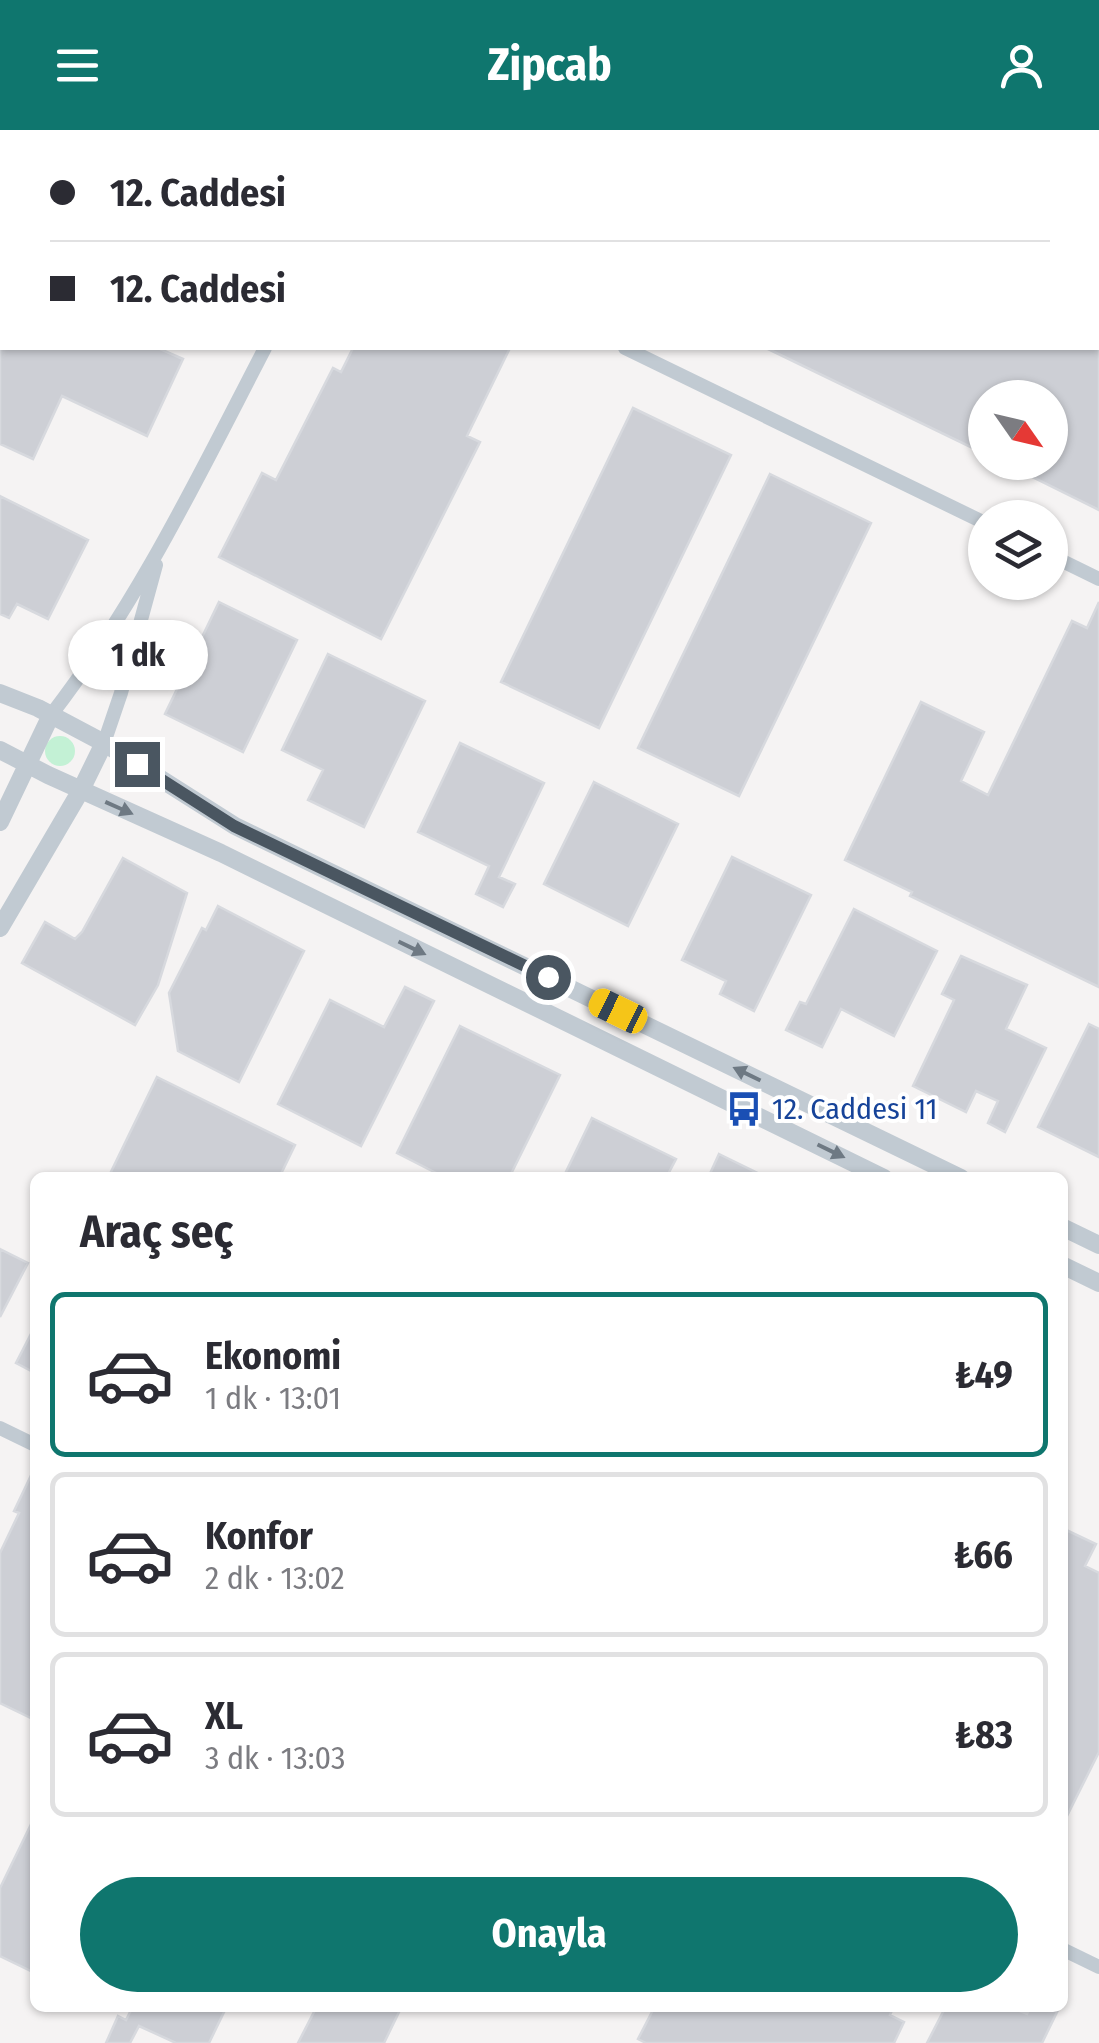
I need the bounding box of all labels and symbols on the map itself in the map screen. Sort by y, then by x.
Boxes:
north arrow [968,380,1068,480]
callout: 1 dk [67,619,207,689]
route end [115,742,160,787]
one-way arrow [105,799,134,816]
one-way arrow [398,939,427,956]
route start [526,955,571,1000]
car [584,984,652,1038]
one-way arrow [732,1065,761,1082]
bus stop icon: 12. Caddesi 11 [725,1090,763,1128]
place label: 12. Caddesi 11 [772,1091,937,1127]
one-way arrow [816,1143,845,1160]

